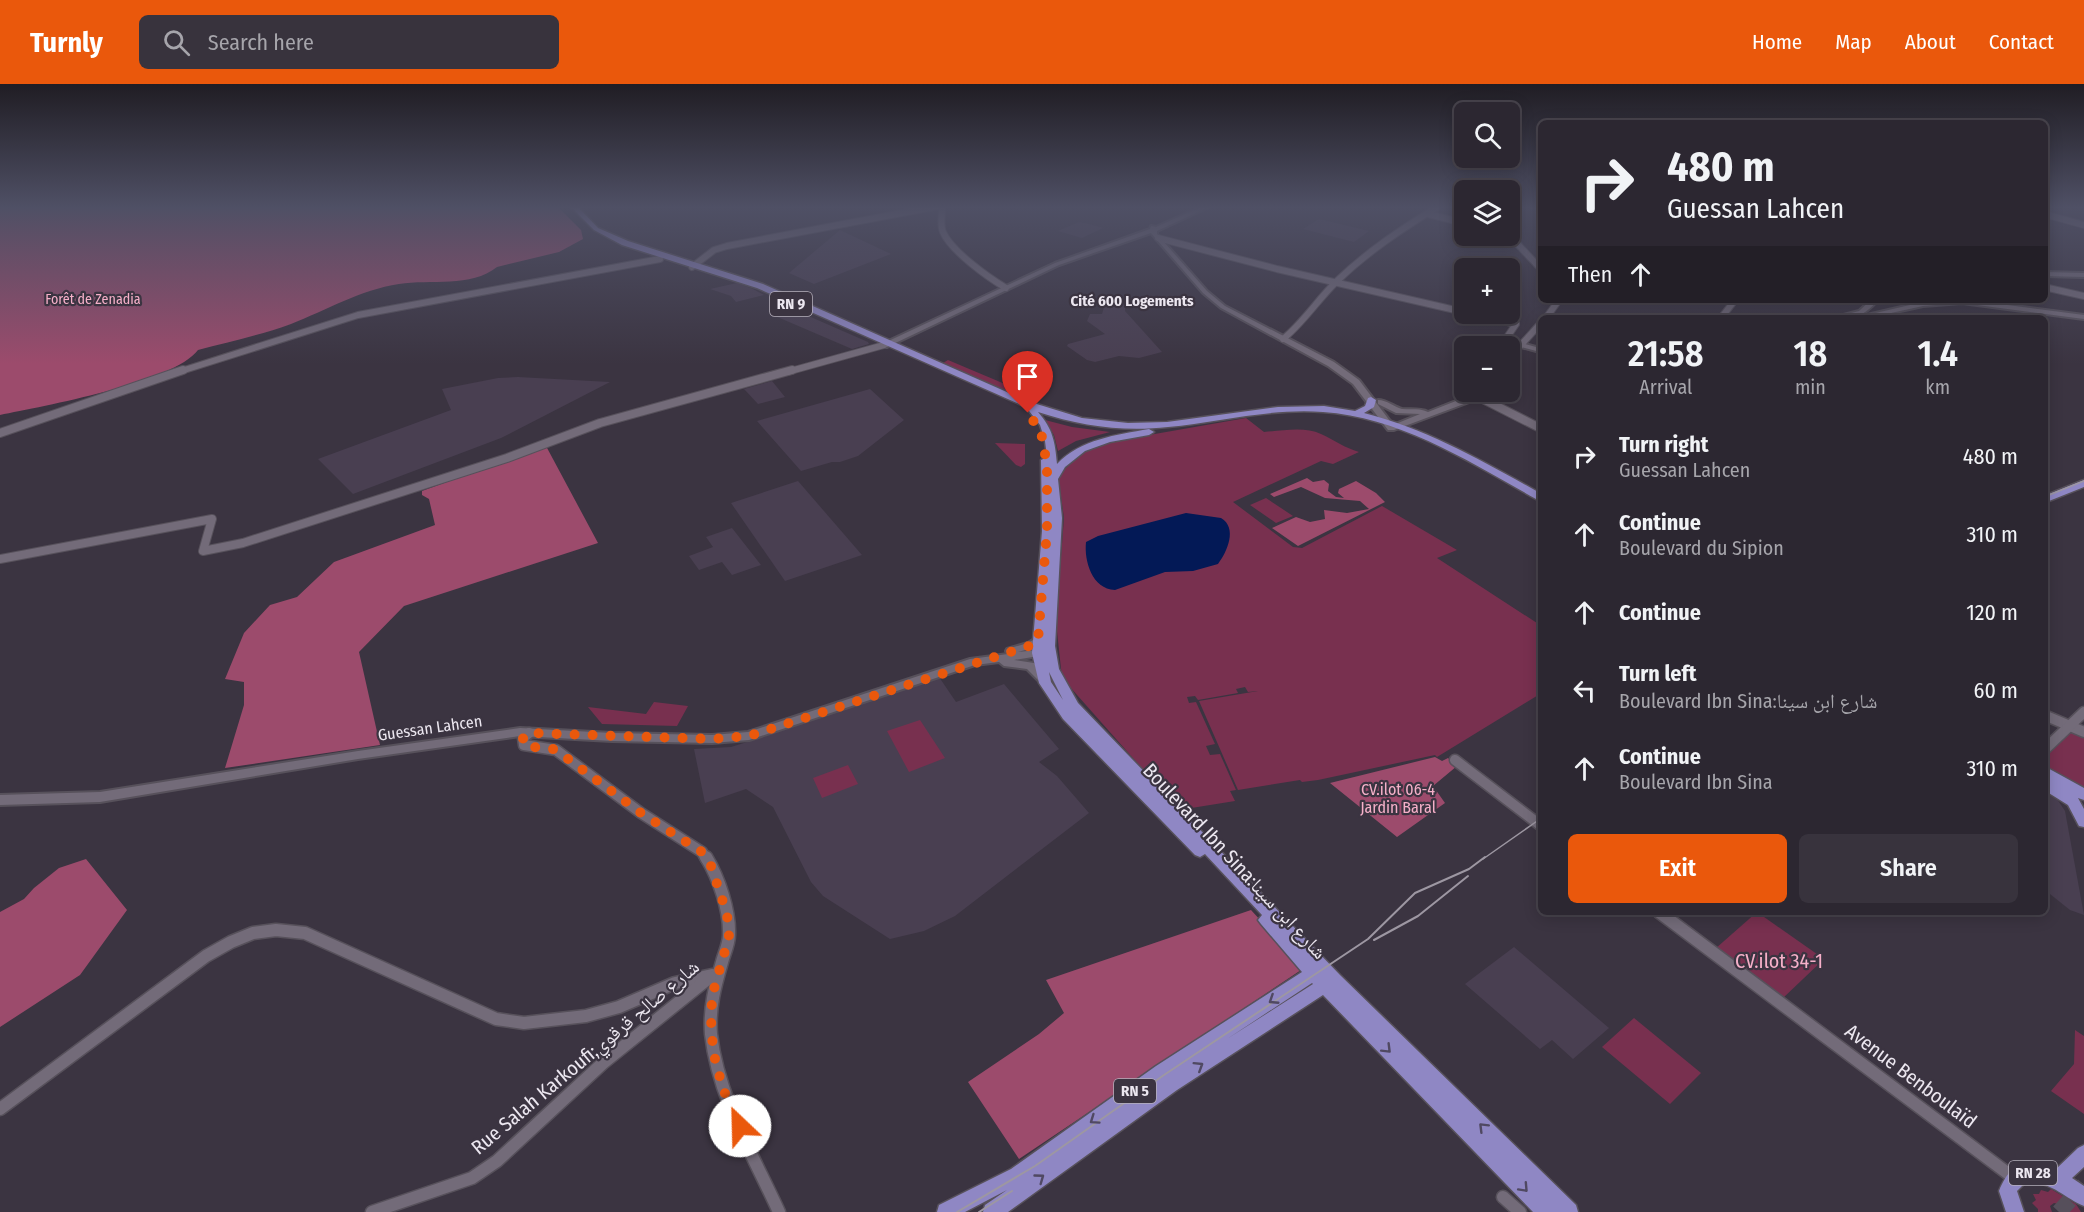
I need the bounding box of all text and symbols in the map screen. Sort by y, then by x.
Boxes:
search box [139,15,559,69]
text: Turnly [30,26,103,59]
icon: search [160,26,193,59]
text: Search here [208,29,314,56]
text: Home [1752,29,1802,55]
text: Map [1835,29,1872,55]
text: About [1905,29,1956,55]
text: Contact [1989,29,2054,55]
map controls [1454,102,1520,402]
button: search [1454,102,1520,168]
text: 480 m [1667,142,1774,192]
icon: right [1568,144,1646,222]
button: layers [1454,180,1520,246]
text: Guessan Lahcen [1667,193,1844,225]
button: + [1454,258,1520,324]
icon: ahead [1624,258,1657,291]
text: Then [1568,261,1612,288]
park label: Forêt de Zenadia [45,291,141,308]
road number: RN 9 [770,292,812,316]
district label: Cité 600 Logements [1070,292,1194,310]
text: 21:58 [1628,332,1703,376]
text: 18 [1794,332,1827,376]
text: 1.4 [1917,332,1958,376]
button: − [1454,336,1520,402]
pin [1002,351,1053,413]
icon: arrive [1011,360,1044,393]
text: Arrival [1639,375,1692,399]
text: min [1795,375,1826,399]
text: km [1925,375,1950,399]
text: Turn right [1619,431,1708,458]
icon: right [1568,440,1601,473]
text: 480 m [1963,443,2018,470]
text: Guessan Lahcen [1619,458,1750,482]
text: Continue [1619,509,1701,536]
icon: ahead [1568,518,1601,551]
text: 310 m [1966,521,2018,548]
text: Boulevard du Sipion [1619,536,1784,560]
icon: ahead [1568,596,1601,629]
text: Continue [1619,599,1701,626]
text: 120 m [1966,599,2018,626]
text: Turn left [1619,660,1697,687]
icon: left [1568,674,1601,707]
text: 60 m [1974,677,2018,704]
text: Boulevard Ibn Sina:شارع ابن سينا [1619,689,1877,713]
street label: Guessan Lahcen [377,711,483,745]
text: Continue [1619,743,1701,770]
icon: ahead [1568,752,1601,785]
text: 310 m [1966,755,2018,782]
street label: Boulevard Ibn Sina:شارع ابن سينا [1137,758,1332,964]
text: Boulevard Ibn Sina [1619,770,1773,794]
park label: CV.ilot 06-4 Jardin Baral [1360,780,1436,817]
button: Exit [1568,834,1787,903]
button: Share [1799,834,2018,903]
park label: CV.ilot 34-1 [1735,949,1823,973]
street label: Rue Salah Karkoufi;شارع صالح قرقوي [466,955,706,1163]
one-way arrow [1269,993,1280,1004]
street label: Avenue Benboulaïd [1840,1019,1982,1133]
one-way arrow [1380,1043,1391,1053]
one-way arrow [1193,1062,1204,1073]
road number: RN 5 [1114,1079,1156,1103]
position arrow [708,1094,772,1158]
one-way arrow [1089,1113,1100,1124]
one-way arrow [1479,1123,1490,1134]
road number: RN 28 [2009,1161,2057,1185]
one-way arrow [1033,1174,1044,1185]
one-way arrow [1517,1181,1528,1192]

